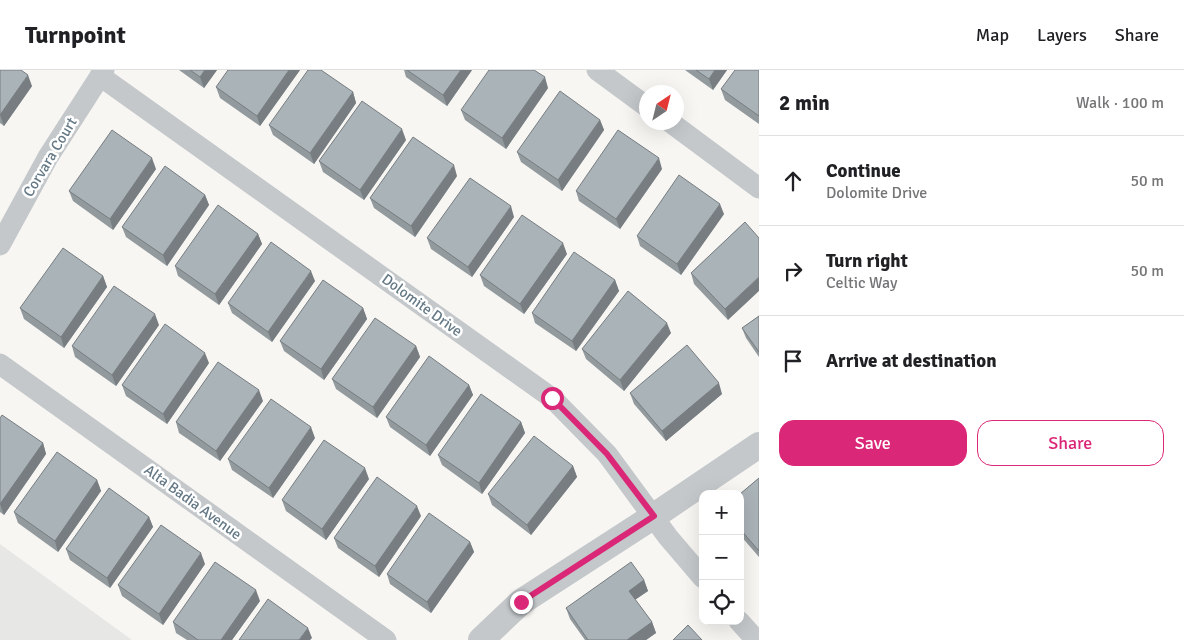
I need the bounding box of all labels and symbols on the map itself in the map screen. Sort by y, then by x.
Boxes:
north arrow [639,85,684,130]
street label: Corvara Court [19,114,81,200]
street label: Dolomite Drive [378,270,466,340]
route start [541,387,564,410]
street label: Alta Badia Avenue [141,461,245,543]
route end [510,591,533,614]

